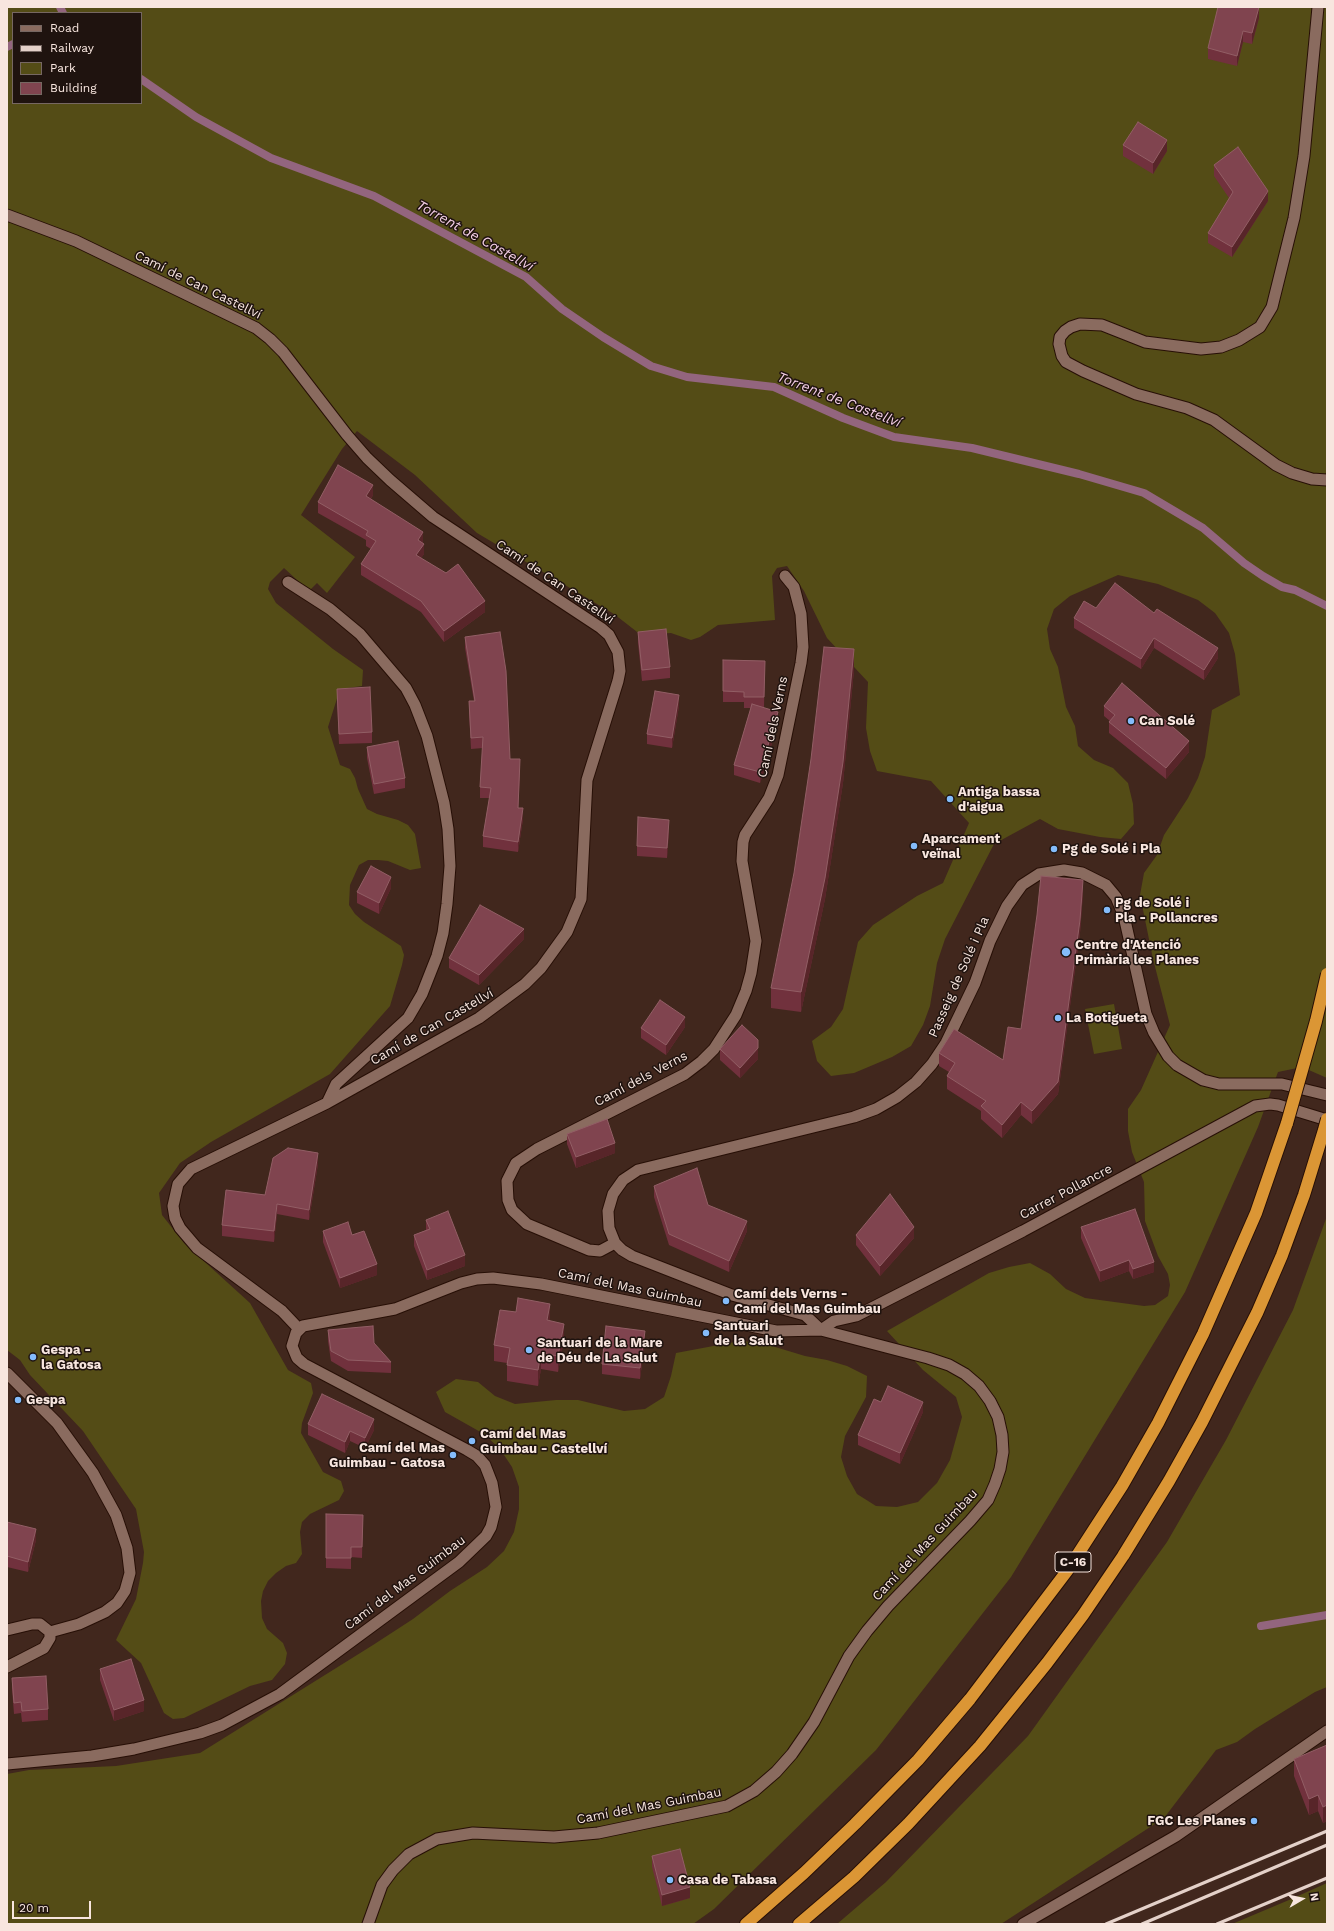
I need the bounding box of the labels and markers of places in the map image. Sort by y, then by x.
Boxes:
place label: Can Solé [1139,713,1195,729]
marker: Can Solé [1126,716,1136,726]
place label: Antiga bassa d'aigua [958,784,1040,815]
marker: Antiga bassa d'aigua [945,794,955,804]
place label: Aparcament veïnal [922,831,1000,862]
marker: Aparcament veïnal [909,841,919,851]
place label: Pg de Solé i Pla [1062,841,1161,857]
marker: Pg de Solé i Pla [1049,844,1059,854]
place label: Pg de Solé i Pla - Pollancres [1115,895,1218,926]
marker: Pg de Solé i Pla - Pollancres [1102,905,1112,915]
place label: Centre d'Atenció Primària les Planes [1075,937,1199,968]
marker: Centre d'Atenció Primària les Planes [1060,946,1072,958]
place label: La Botigueta [1066,1010,1147,1026]
marker: La Botigueta [1053,1013,1063,1023]
place label: Camí dels Verns - Camí del Mas Guimbau [734,1286,881,1317]
marker: Camí dels Verns - Camí del Mas Guimbau [721,1296,731,1306]
place label: Santuari de la Salut [714,1318,783,1349]
marker: Santuari de la Salut [701,1328,711,1338]
place label: Santuari de la Mare de Déu de La Salut [537,1335,663,1366]
place label: Gespa - la Gatosa [41,1342,101,1373]
marker: Santuari de la Mare de Déu de La Salut [524,1345,534,1355]
marker: Gespa - la Gatosa [28,1352,38,1362]
place label: Gespa [26,1392,65,1408]
marker: Gespa [13,1395,23,1405]
place label: Camí del Mas Guimbau - Castellví [480,1426,607,1457]
marker: Camí del Mas Guimbau - Castellví [467,1436,477,1446]
place label: Camí del Mas Guimbau - Gatosa [329,1440,445,1471]
marker: Camí del Mas Guimbau - Gatosa [448,1450,458,1460]
place label: FGC Les Planes [1147,1813,1246,1829]
marker: FGC Les Planes [1249,1816,1259,1826]
place label: Casa de Tabasa [678,1872,777,1888]
marker: Casa de Tabasa [665,1875,675,1885]

